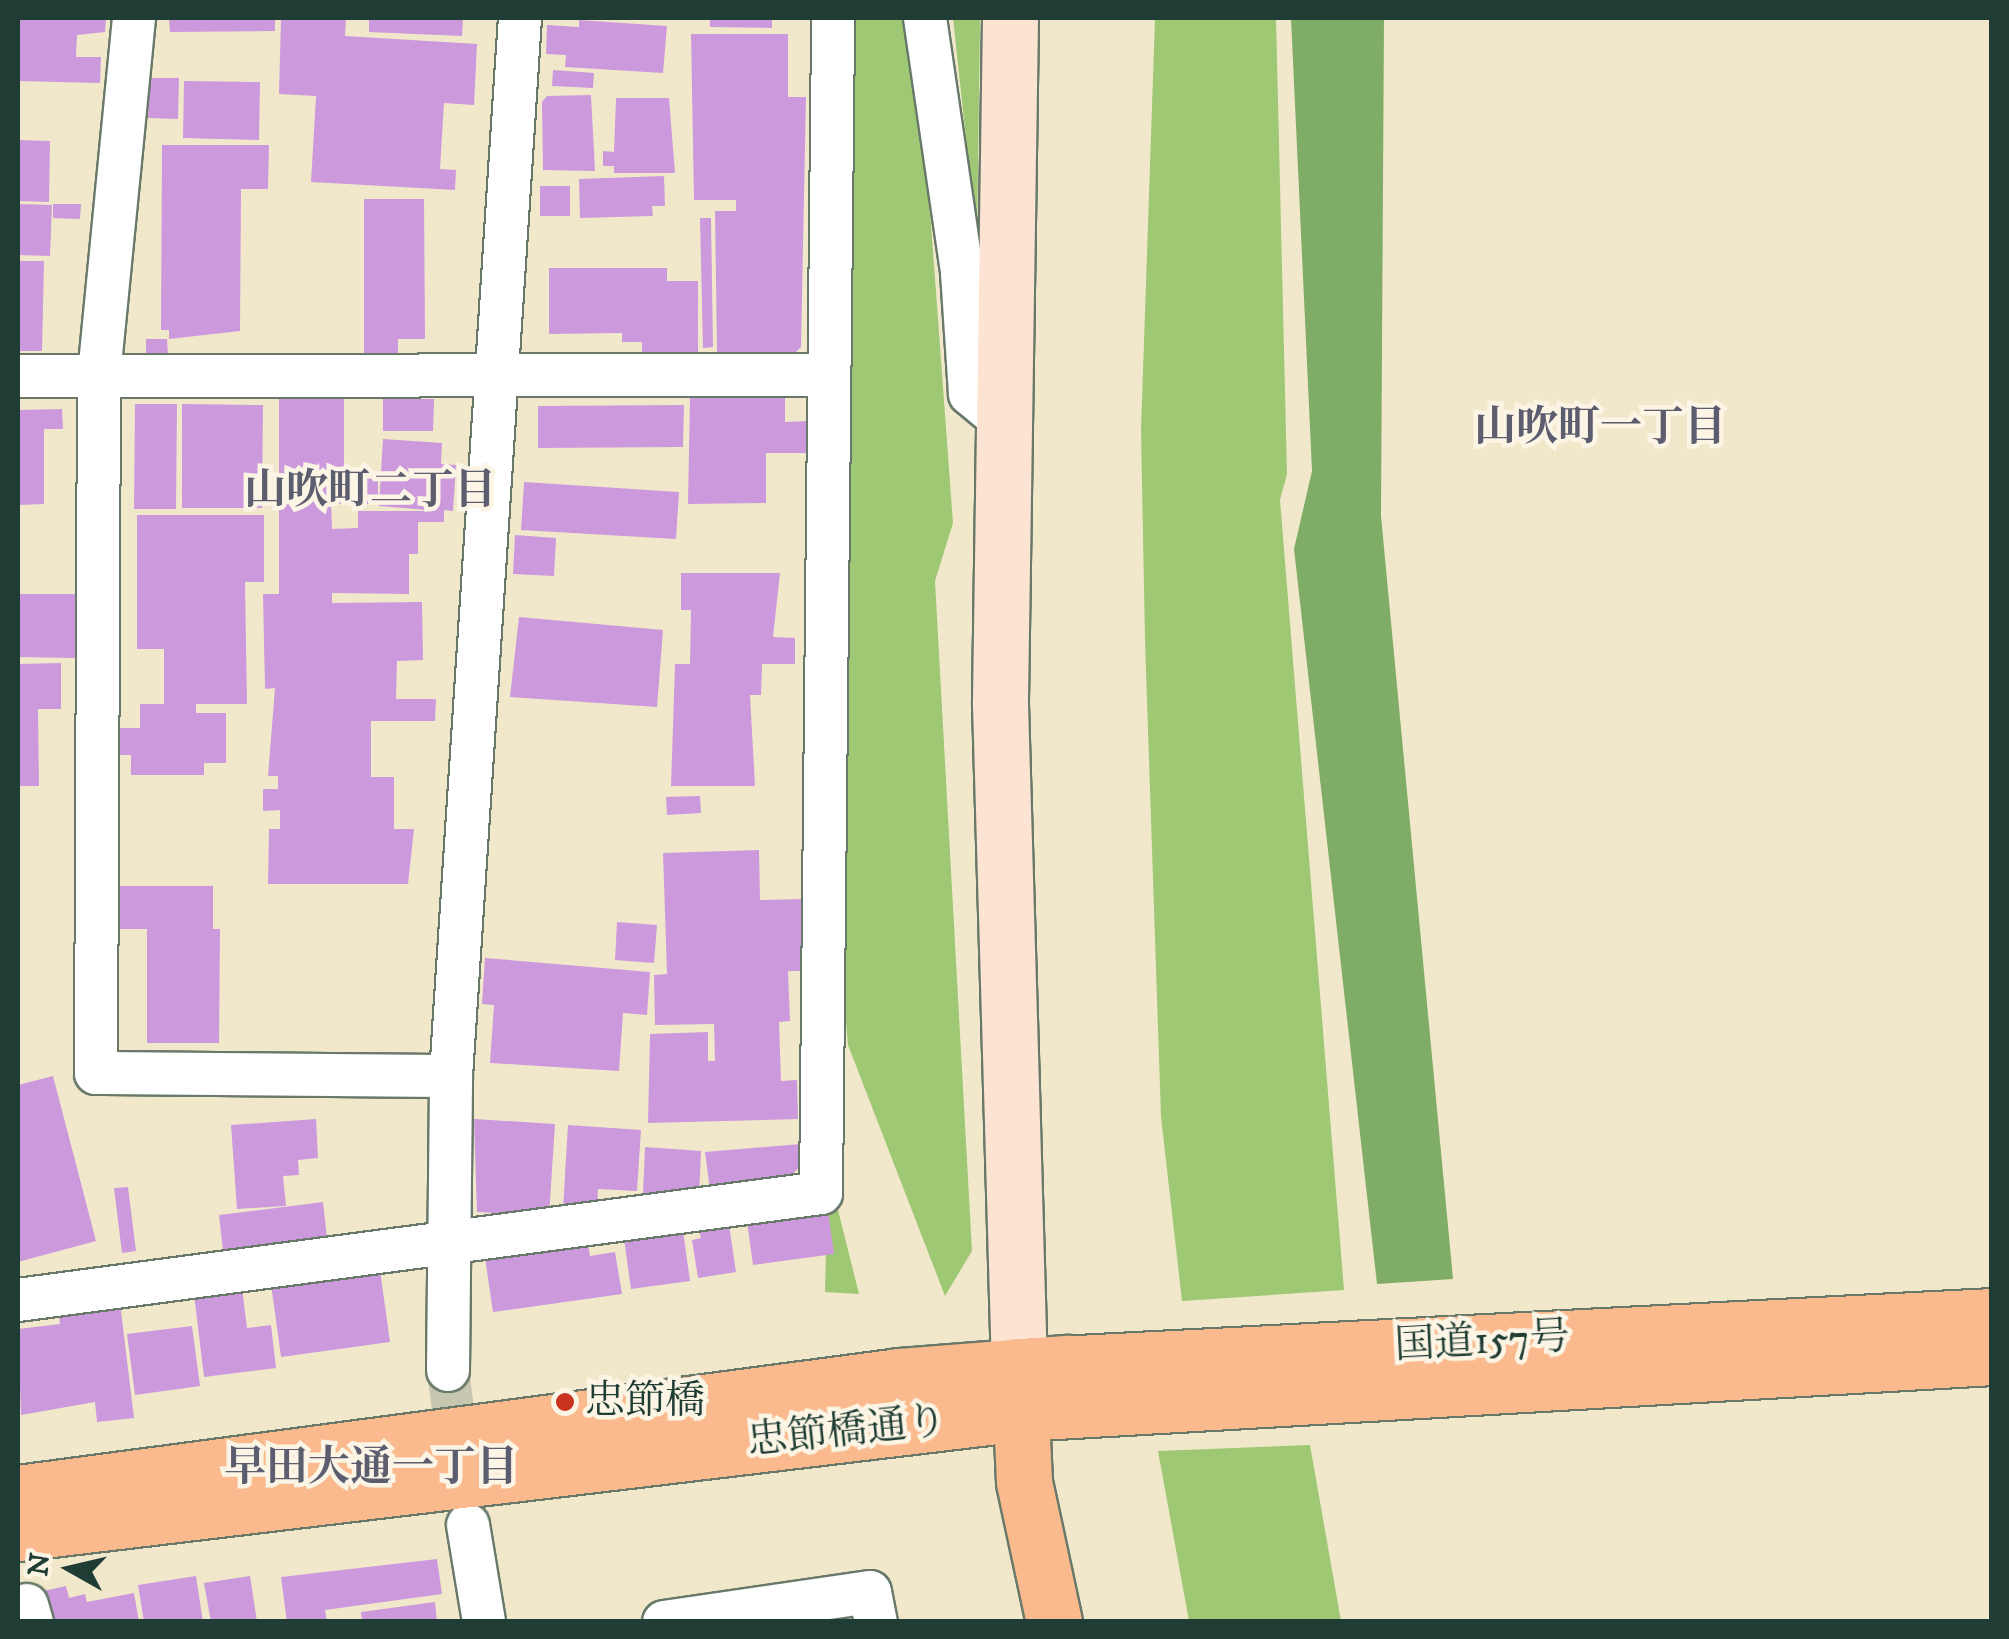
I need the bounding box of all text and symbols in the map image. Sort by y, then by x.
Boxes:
district label: 山吹町一丁目 [1474,403,1726,453]
district label: 山吹町二丁目 [244,466,496,516]
street label: 国道157号 [1393,1313,1571,1371]
place label: 忠節橋 [585,1378,705,1426]
marker: 忠節橋 [554,1391,576,1413]
street label: 忠節橋通り [745,1398,949,1466]
district label: 早田大通一丁目 [224,1443,518,1493]
north arrow [20,1519,120,1619]
text: N [21,1551,59,1579]

